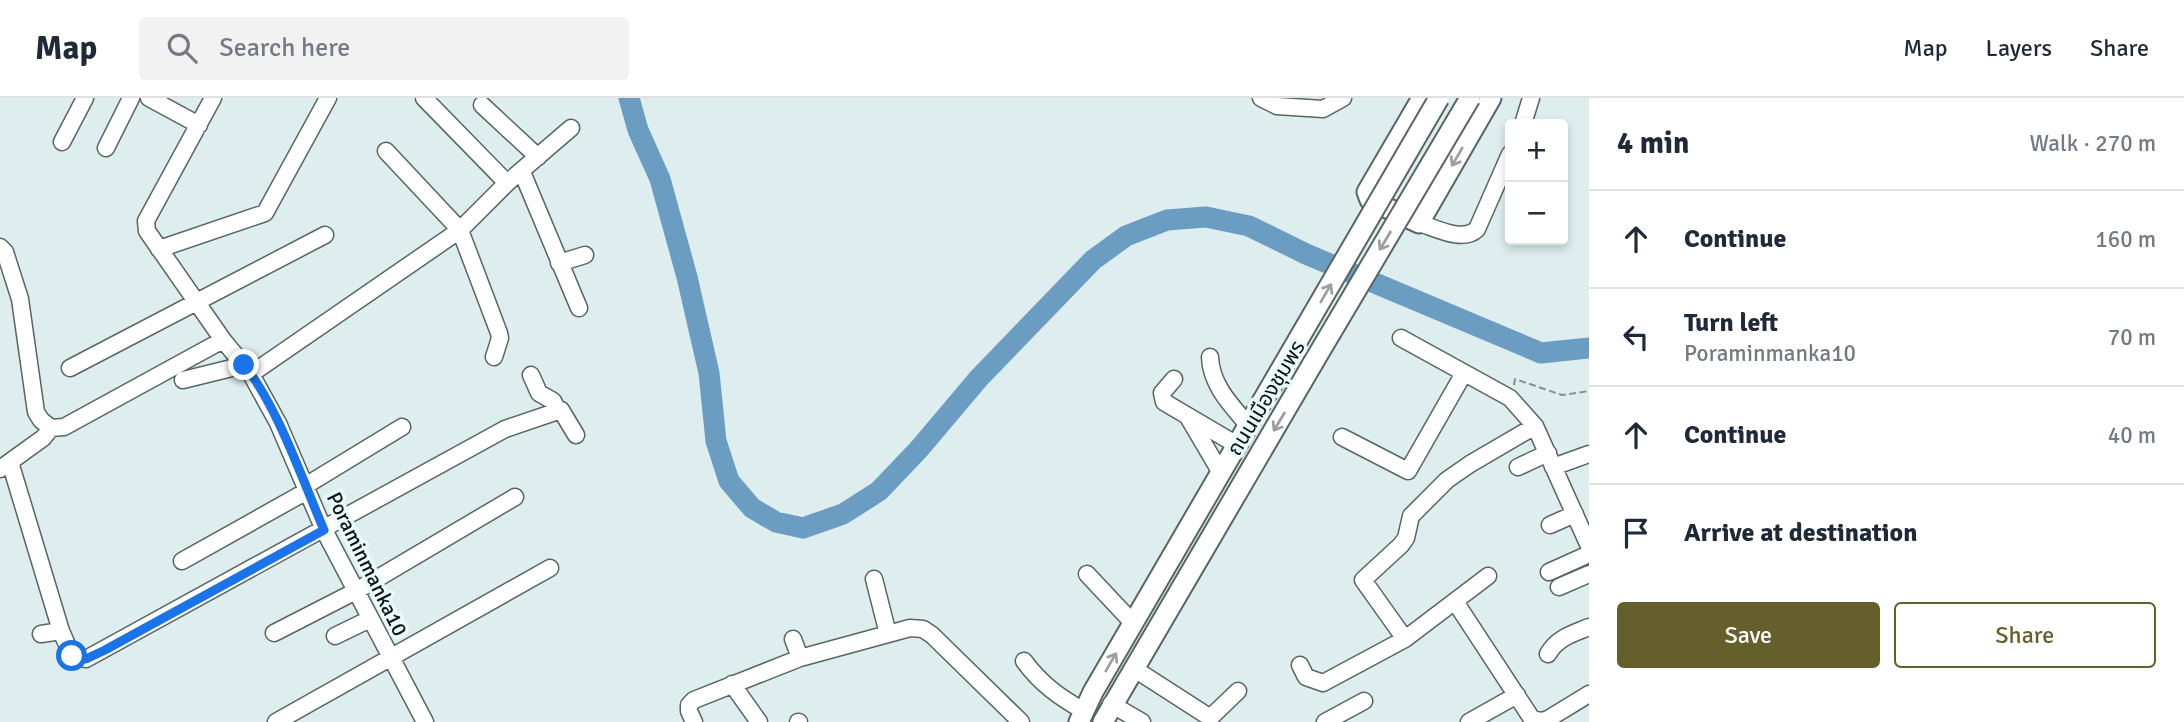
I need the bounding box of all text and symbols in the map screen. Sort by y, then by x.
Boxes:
search box [139,17,629,80]
text: Map [35,28,97,69]
icon: search [163,29,201,67]
text: Search here [219,32,350,64]
text: Map [1903,33,1948,63]
text: Layers [1986,33,2052,63]
text: Share [2090,33,2149,63]
map controls [1505,119,1568,245]
button: + [1505,119,1568,182]
text: 4 min [1617,125,1689,162]
text: Walk · 270 m [2030,129,2156,158]
one-way arrow [1450,147,1464,167]
button: − [1505,182,1568,245]
icon: ahead [1617,220,1655,258]
text: Continue [1684,223,1786,255]
text: 160 m [2095,225,2156,254]
one-way arrow [1378,231,1392,251]
one-way arrow [1319,283,1333,303]
text: Turn left [1684,307,1778,339]
icon: left [1617,318,1655,356]
text: 70 m [2108,323,2156,352]
street label: ถนนเมืองชุมพร [1221,336,1311,460]
text: Poraminmanka10 [1684,339,1856,368]
route end [228,349,259,380]
one-way arrow [1271,411,1285,431]
icon: ahead [1617,416,1655,454]
text: Continue [1684,419,1786,451]
text: 40 m [2108,421,2156,450]
street label: Poraminmanka10 [321,488,413,640]
icon: arrive [1617,514,1655,552]
text: Arrive at destination [1684,517,1917,549]
button: Save [1617,602,1880,668]
button: Share [1894,602,2156,668]
route start [56,640,87,671]
one-way arrow [1104,652,1118,672]

